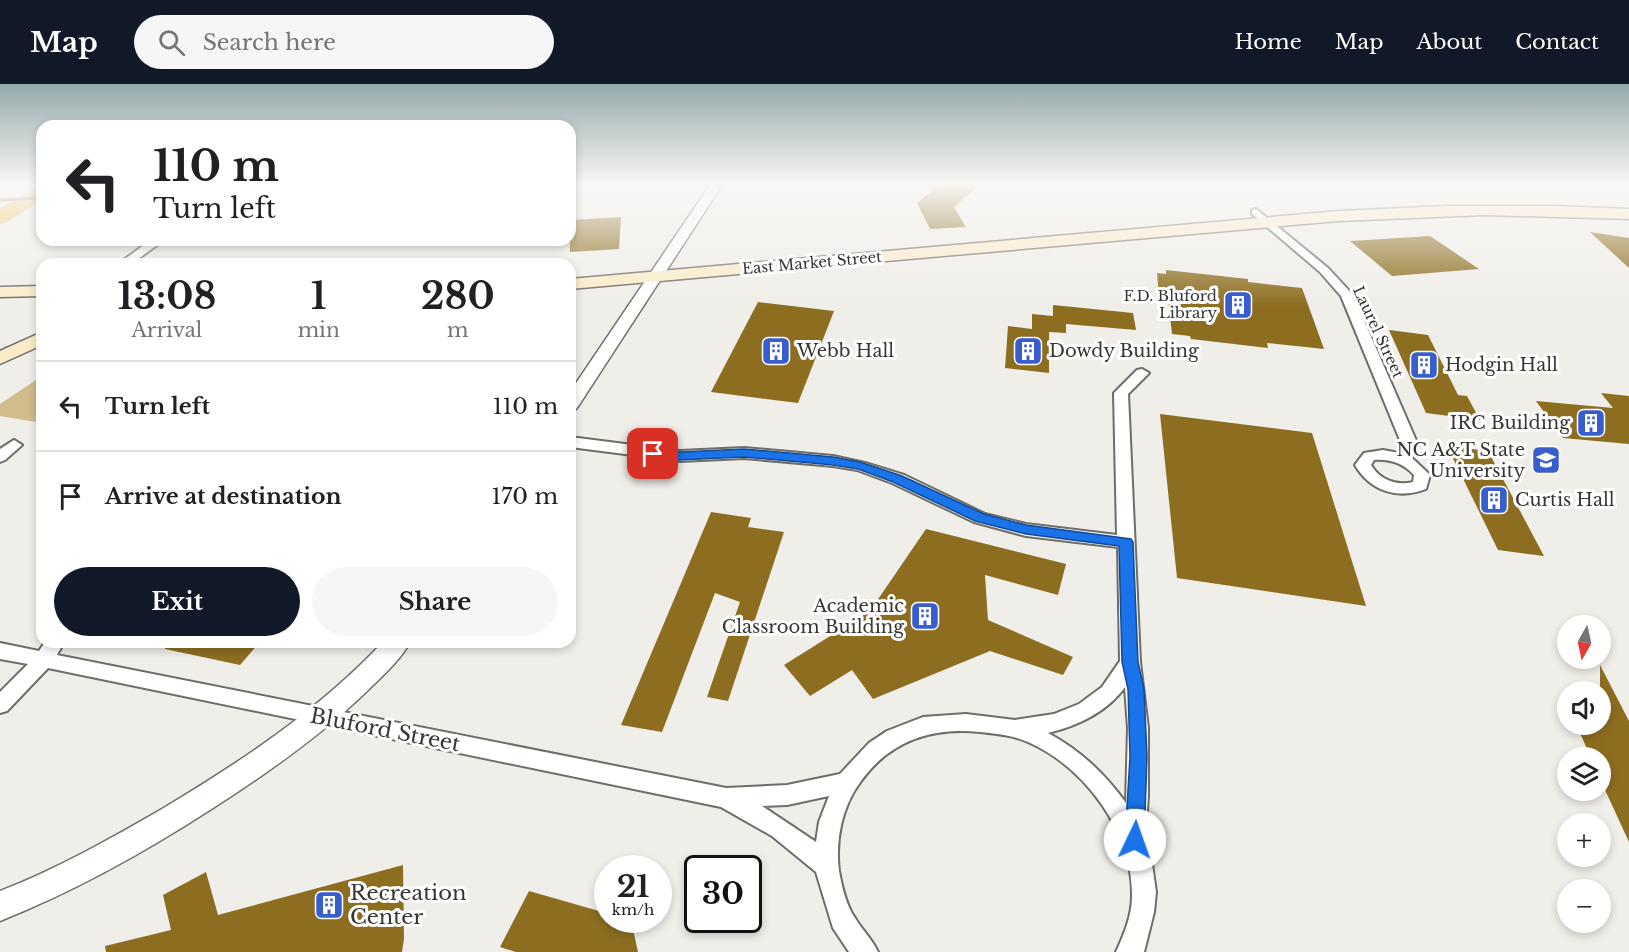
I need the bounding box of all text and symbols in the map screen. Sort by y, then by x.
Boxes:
search box [134,15,554,69]
text: Map [30,25,98,60]
icon: search [155,26,188,59]
text: Search here [203,29,336,56]
text: Home [1235,29,1302,55]
text: Map [1335,29,1383,55]
text: About [1416,29,1482,55]
text: Contact [1515,29,1599,55]
text: 110 m [153,140,279,192]
icon: left [54,144,132,222]
text: Turn left [153,192,276,225]
street label: East Market Street [741,247,883,278]
text: 13:08 [117,274,216,319]
text: 1 [311,274,327,319]
text: 280 [421,274,495,319]
street label: Laurel Street [1349,283,1408,381]
place label: F.D. Bluford Library [1123,286,1217,322]
building icon: F.D. Bluford Library [1222,289,1254,321]
text: Arrival [131,318,202,342]
text: min [298,318,340,342]
text: m [447,318,469,342]
building icon: Webb Hall [760,335,792,367]
building icon: Dowdy Building [1012,335,1044,367]
place label: Webb Hall [796,340,894,362]
place label: Dowdy Building [1049,340,1199,362]
building icon: Hodgin Hall [1408,349,1440,381]
place label: Hodgin Hall [1445,354,1558,376]
icon: left [54,390,87,423]
text: Turn left [105,393,210,420]
text: 110 m [493,393,558,420]
building icon: IRC Building [1575,407,1607,439]
place label: IRC Building [1450,412,1570,434]
pin [627,428,678,479]
icon: arrive [636,437,669,470]
place label: NC A&T State University [1396,439,1525,482]
school or university icon: NC A&T State University [1530,444,1562,476]
icon: arrive [54,480,87,513]
text: Arrive at destination [105,483,342,510]
text: 170 m [492,483,558,510]
building icon: Curtis Hall [1478,484,1510,516]
place label: Curtis Hall [1515,489,1615,511]
button: Exit [54,567,300,636]
button: Share [312,567,558,636]
place label: Academic Classroom Building [722,595,904,638]
building icon: Academic Classroom Building [909,600,941,632]
north arrow [1557,615,1611,669]
map controls [1557,615,1611,933]
button: sound [1557,681,1611,735]
street label: Bluford Street [308,703,462,757]
button: layers [1557,747,1611,801]
position arrow [1103,808,1167,872]
button: + [1557,813,1611,867]
speed limit sign: 30 [684,855,762,933]
text: 21 [617,868,649,905]
button: − [1557,879,1611,933]
place label: Recreation Center [350,880,466,930]
building icon: Recreation Center [313,889,345,921]
text: km/h [612,900,654,919]

